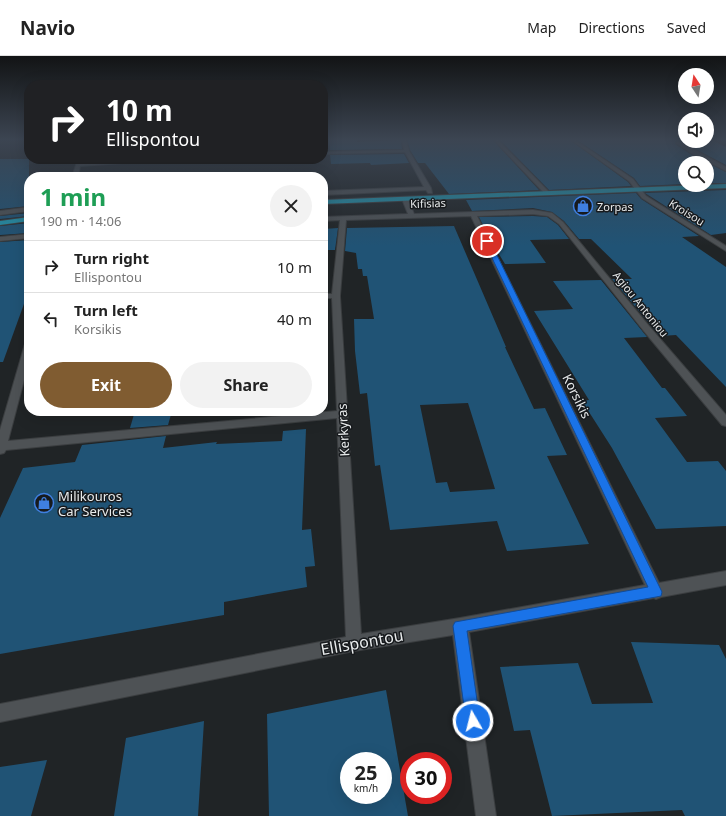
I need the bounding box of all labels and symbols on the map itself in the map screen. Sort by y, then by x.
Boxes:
north arrow [678,68,714,104]
street label: Kifisias [410,195,446,211]
shop icon: Zorpas [572,195,594,217]
street label: Kroisou [666,195,708,229]
place label: Zorpas [597,199,633,214]
pin [470,224,504,258]
street label: Agiou Antoniou [610,268,672,340]
street label: Korsikis [559,371,595,421]
street label: Kerkyras [333,403,353,457]
place label: Milikouros Car Services [58,487,132,520]
shop icon: Milikouros Car Services [33,492,55,514]
street label: Ellispontou [319,624,405,660]
position arrow [452,700,494,742]
speed limit sign: 30 [400,752,452,804]

